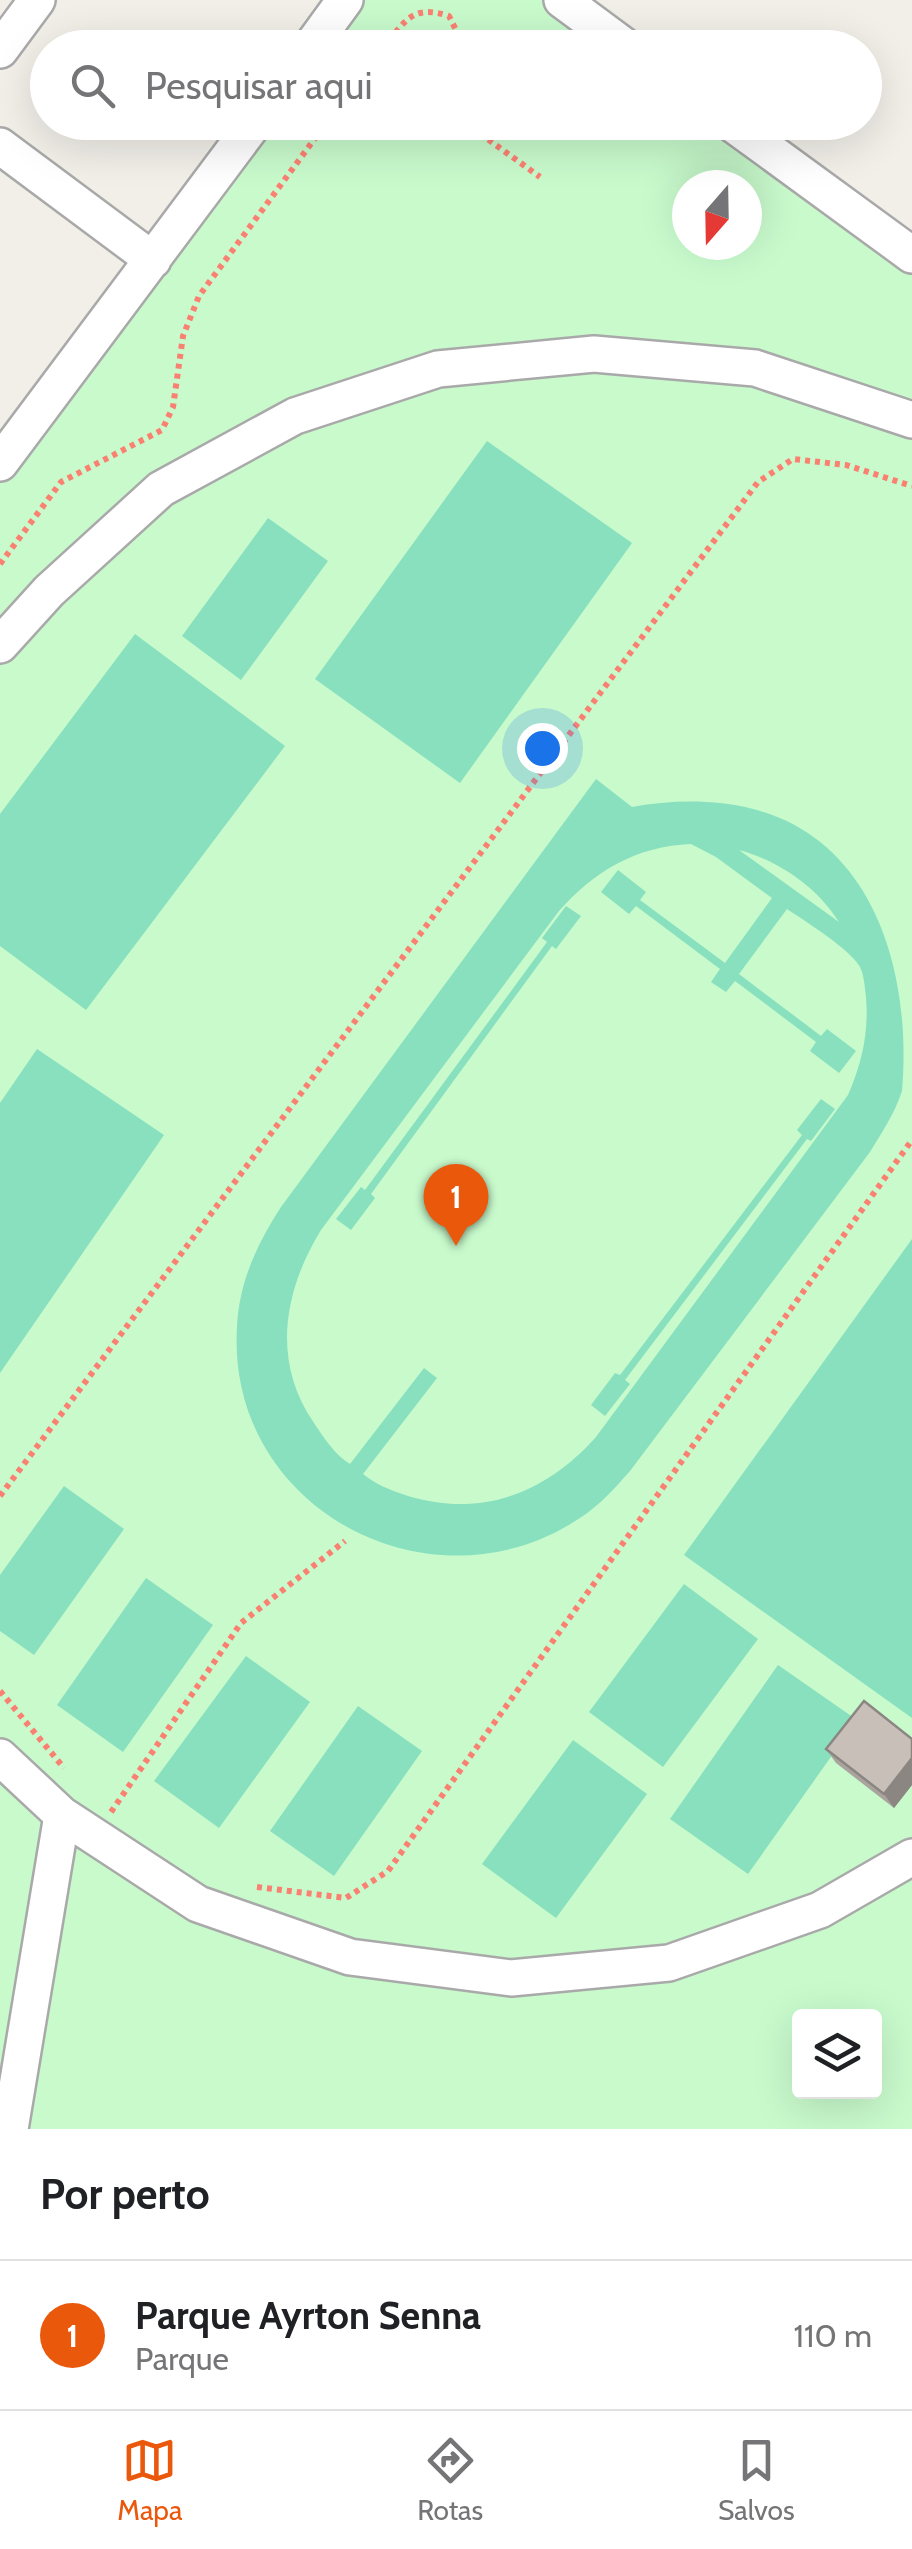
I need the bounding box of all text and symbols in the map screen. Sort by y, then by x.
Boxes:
search box [30,30,882,140]
icon: search [65,58,120,113]
text: Pesquisar aqui [145,62,372,109]
north arrow [672,170,762,260]
your location [517,723,568,774]
pin: 1 [424,1164,488,1246]
map controls [792,2009,882,2099]
button: layers [792,2009,882,2099]
text: Por perto [40,2168,210,2220]
text: Parque Ayrton Senna [135,2292,481,2339]
text: 1 [67,2316,78,2355]
text: 110 m [794,2316,872,2355]
text: Parque [135,2339,229,2378]
tab: Mapa [117,2433,182,2527]
tab: Rotas [417,2433,483,2527]
tab: Salvos [718,2433,795,2527]

